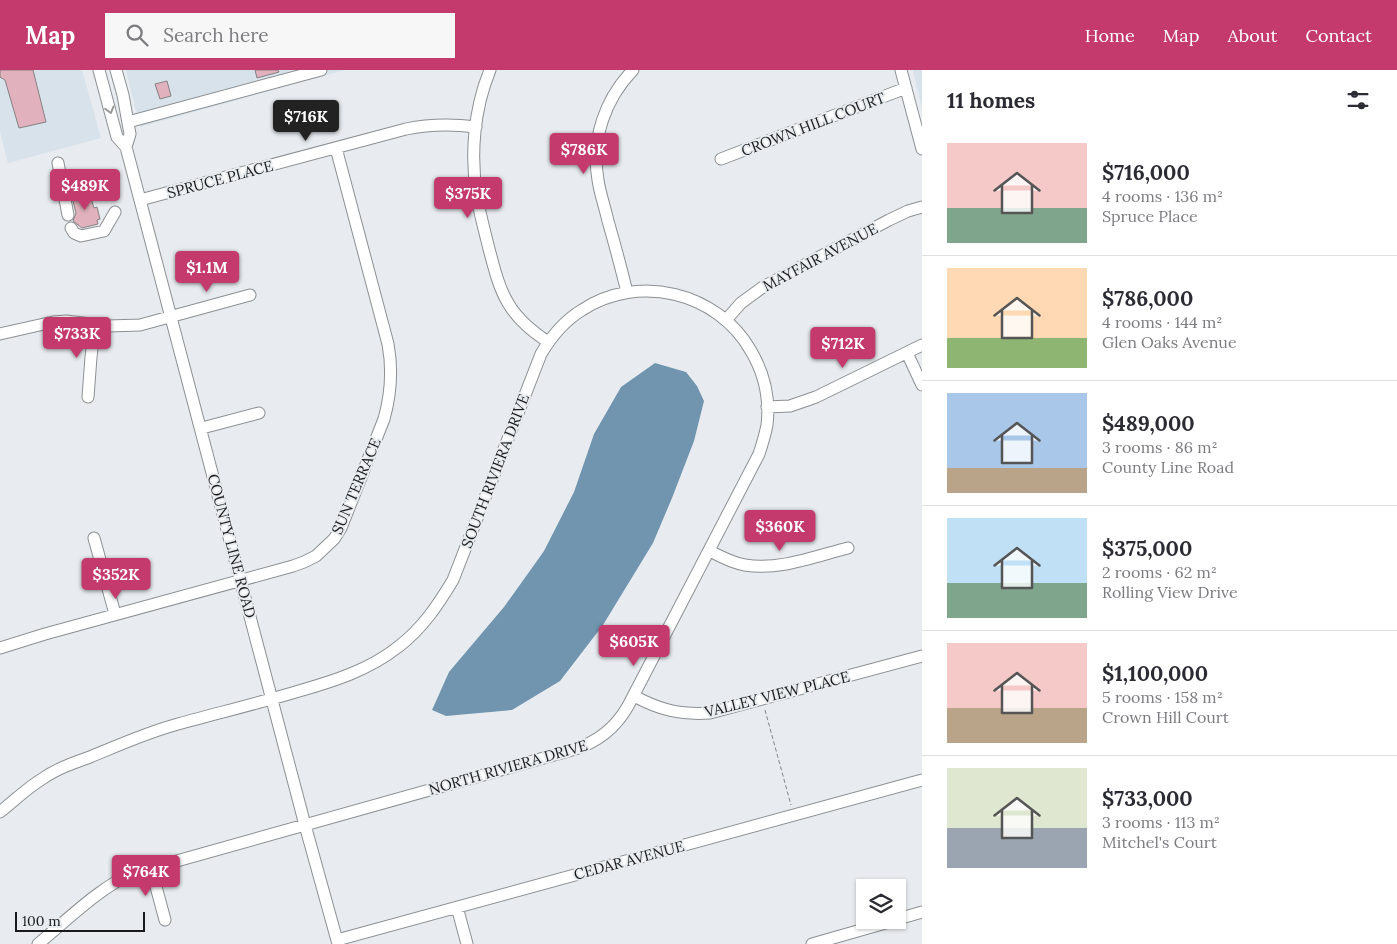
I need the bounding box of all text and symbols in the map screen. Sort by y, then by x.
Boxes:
search box [105,13,455,58]
text: Map [25,20,75,51]
icon: search [123,21,151,49]
text: Search here [163,23,269,47]
text: Home [1085,24,1135,47]
text: Map [1163,24,1199,47]
text: About [1227,24,1277,47]
text: Contact [1305,24,1372,47]
icon: filters [1344,86,1372,114]
text: 11 homes [947,87,1035,114]
street label: CROWN HILL COURT [738,88,888,160]
pin: $716K [271,100,341,142]
one-way arrow [104,106,115,115]
text: $716K [284,106,328,126]
pin: $786K [549,132,619,175]
text: $786K [561,139,607,159]
street label: SPRUCE PLACE [165,156,275,202]
text: $716,000 [1102,159,1190,186]
icon: home [987,163,1047,223]
pin: $489K [50,168,120,211]
text: $489K [61,175,109,195]
pin: $375K [433,176,503,219]
text: $375K [445,183,491,203]
text: 4 rooms · 136 m² [1102,186,1223,206]
text: Spruce Place [1102,206,1198,226]
street label: MAYFAIR AVENUE [759,219,881,295]
pin: $1.1M [172,250,242,293]
text: $1.1M [186,257,228,277]
text: $786,000 [1102,285,1193,312]
icon: home [987,288,1047,348]
text: 4 rooms · 144 m² [1102,312,1222,332]
pin: $733K [42,316,112,359]
text: $733K [54,323,100,343]
pin: $712K [808,326,878,369]
text: Glen Oaks Avenue [1102,332,1237,352]
text: $712K [821,333,865,353]
street label: SOUTH RIVIERA DRIVE [457,391,533,551]
text: $489,000 [1102,410,1195,437]
icon: home [987,413,1047,473]
street label: SUN TERRACE [327,435,385,537]
text: 3 rooms · 86 m² [1102,437,1218,457]
text: County Line Road [1102,457,1234,477]
street label: COUNTY LINE ROAD [204,472,260,620]
pin: $360K [745,510,815,552]
text: $360K [755,516,805,536]
text: $375,000 [1102,535,1192,562]
icon: home [987,538,1047,598]
pin: $352K [81,558,151,600]
text: 2 rooms · 62 m² [1102,562,1217,582]
text: $352K [93,564,139,584]
text: Rolling View Drive [1102,582,1238,602]
pin: $605K [599,624,669,667]
text: $605K [610,631,658,651]
text: $1,100,000 [1102,660,1208,687]
icon: home [987,663,1047,723]
street label: VALLEY VIEW PLACE [702,667,851,721]
text: 5 rooms · 158 m² [1102,687,1223,707]
text: Crown Hill Court [1102,707,1229,727]
street label: NORTH RIVIERA DRIVE [426,735,590,799]
text: $733,000 [1102,785,1193,812]
icon: home [987,788,1047,848]
text: 3 rooms · 113 m² [1102,812,1220,832]
text: Mitchel's Court [1102,832,1217,852]
street label: CEDAR AVENUE [572,836,686,884]
pin: $764K [111,854,181,897]
text: $764K [123,861,169,881]
map controls [856,879,906,929]
button: layers [856,879,906,929]
scale bar [15,909,145,932]
text: 100 m [22,912,61,930]

